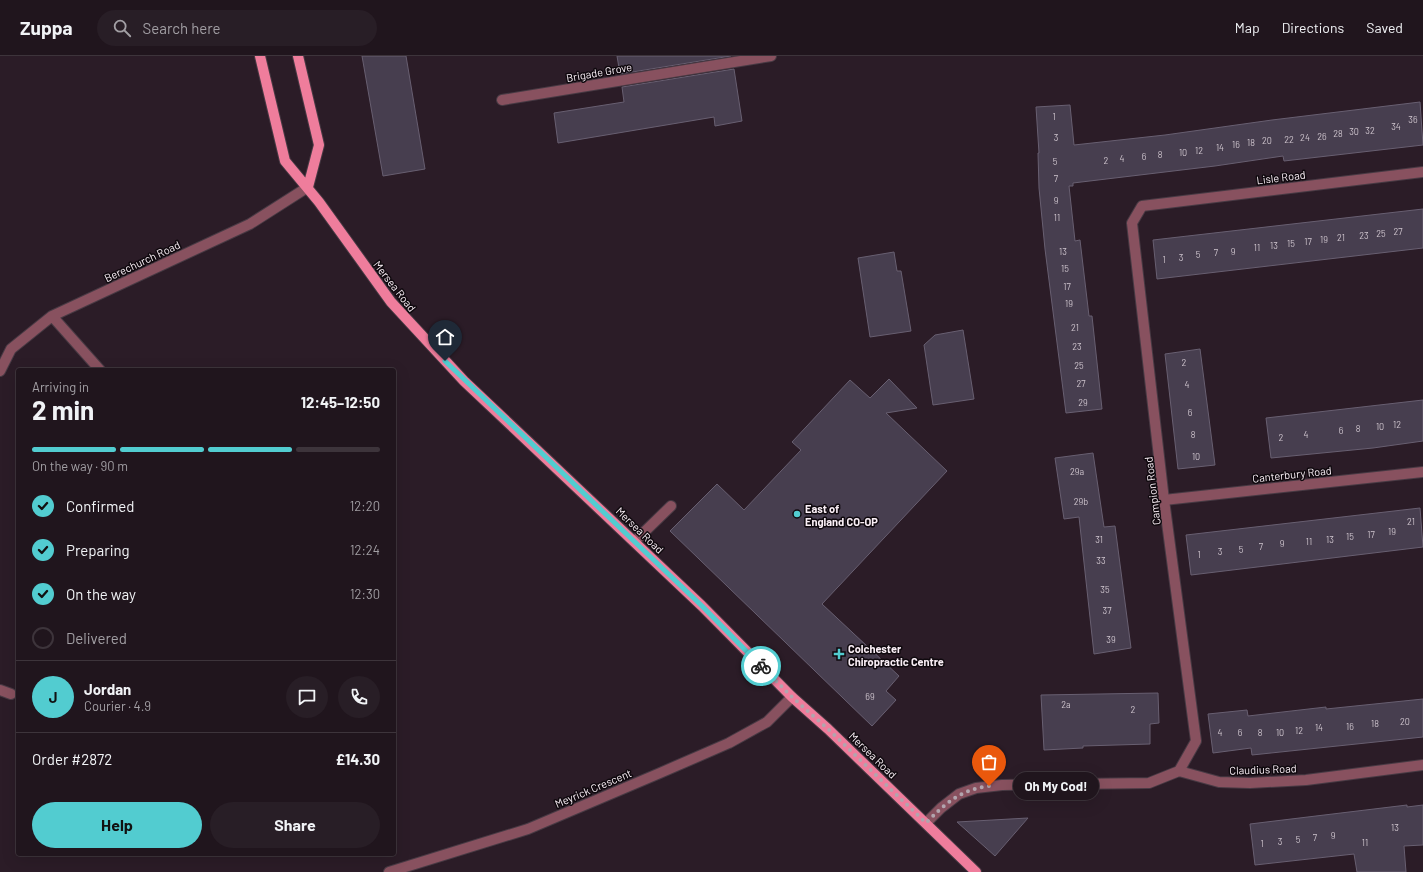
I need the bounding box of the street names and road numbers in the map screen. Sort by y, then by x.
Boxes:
street label: Brigade Grove [565,60,633,84]
street label: Lisle Road [1256,168,1306,186]
street label: Berechurch Road [102,238,182,284]
street label: Mersea Road [371,258,419,314]
street label: Campion Road [1141,456,1163,526]
street label: Canterbury Road [1252,463,1332,485]
street label: Mersea Road [614,504,666,556]
street label: Mersea Road [847,729,899,781]
street label: Claudius Road [1229,761,1297,777]
street label: Meyrick Crescent [553,766,633,810]

